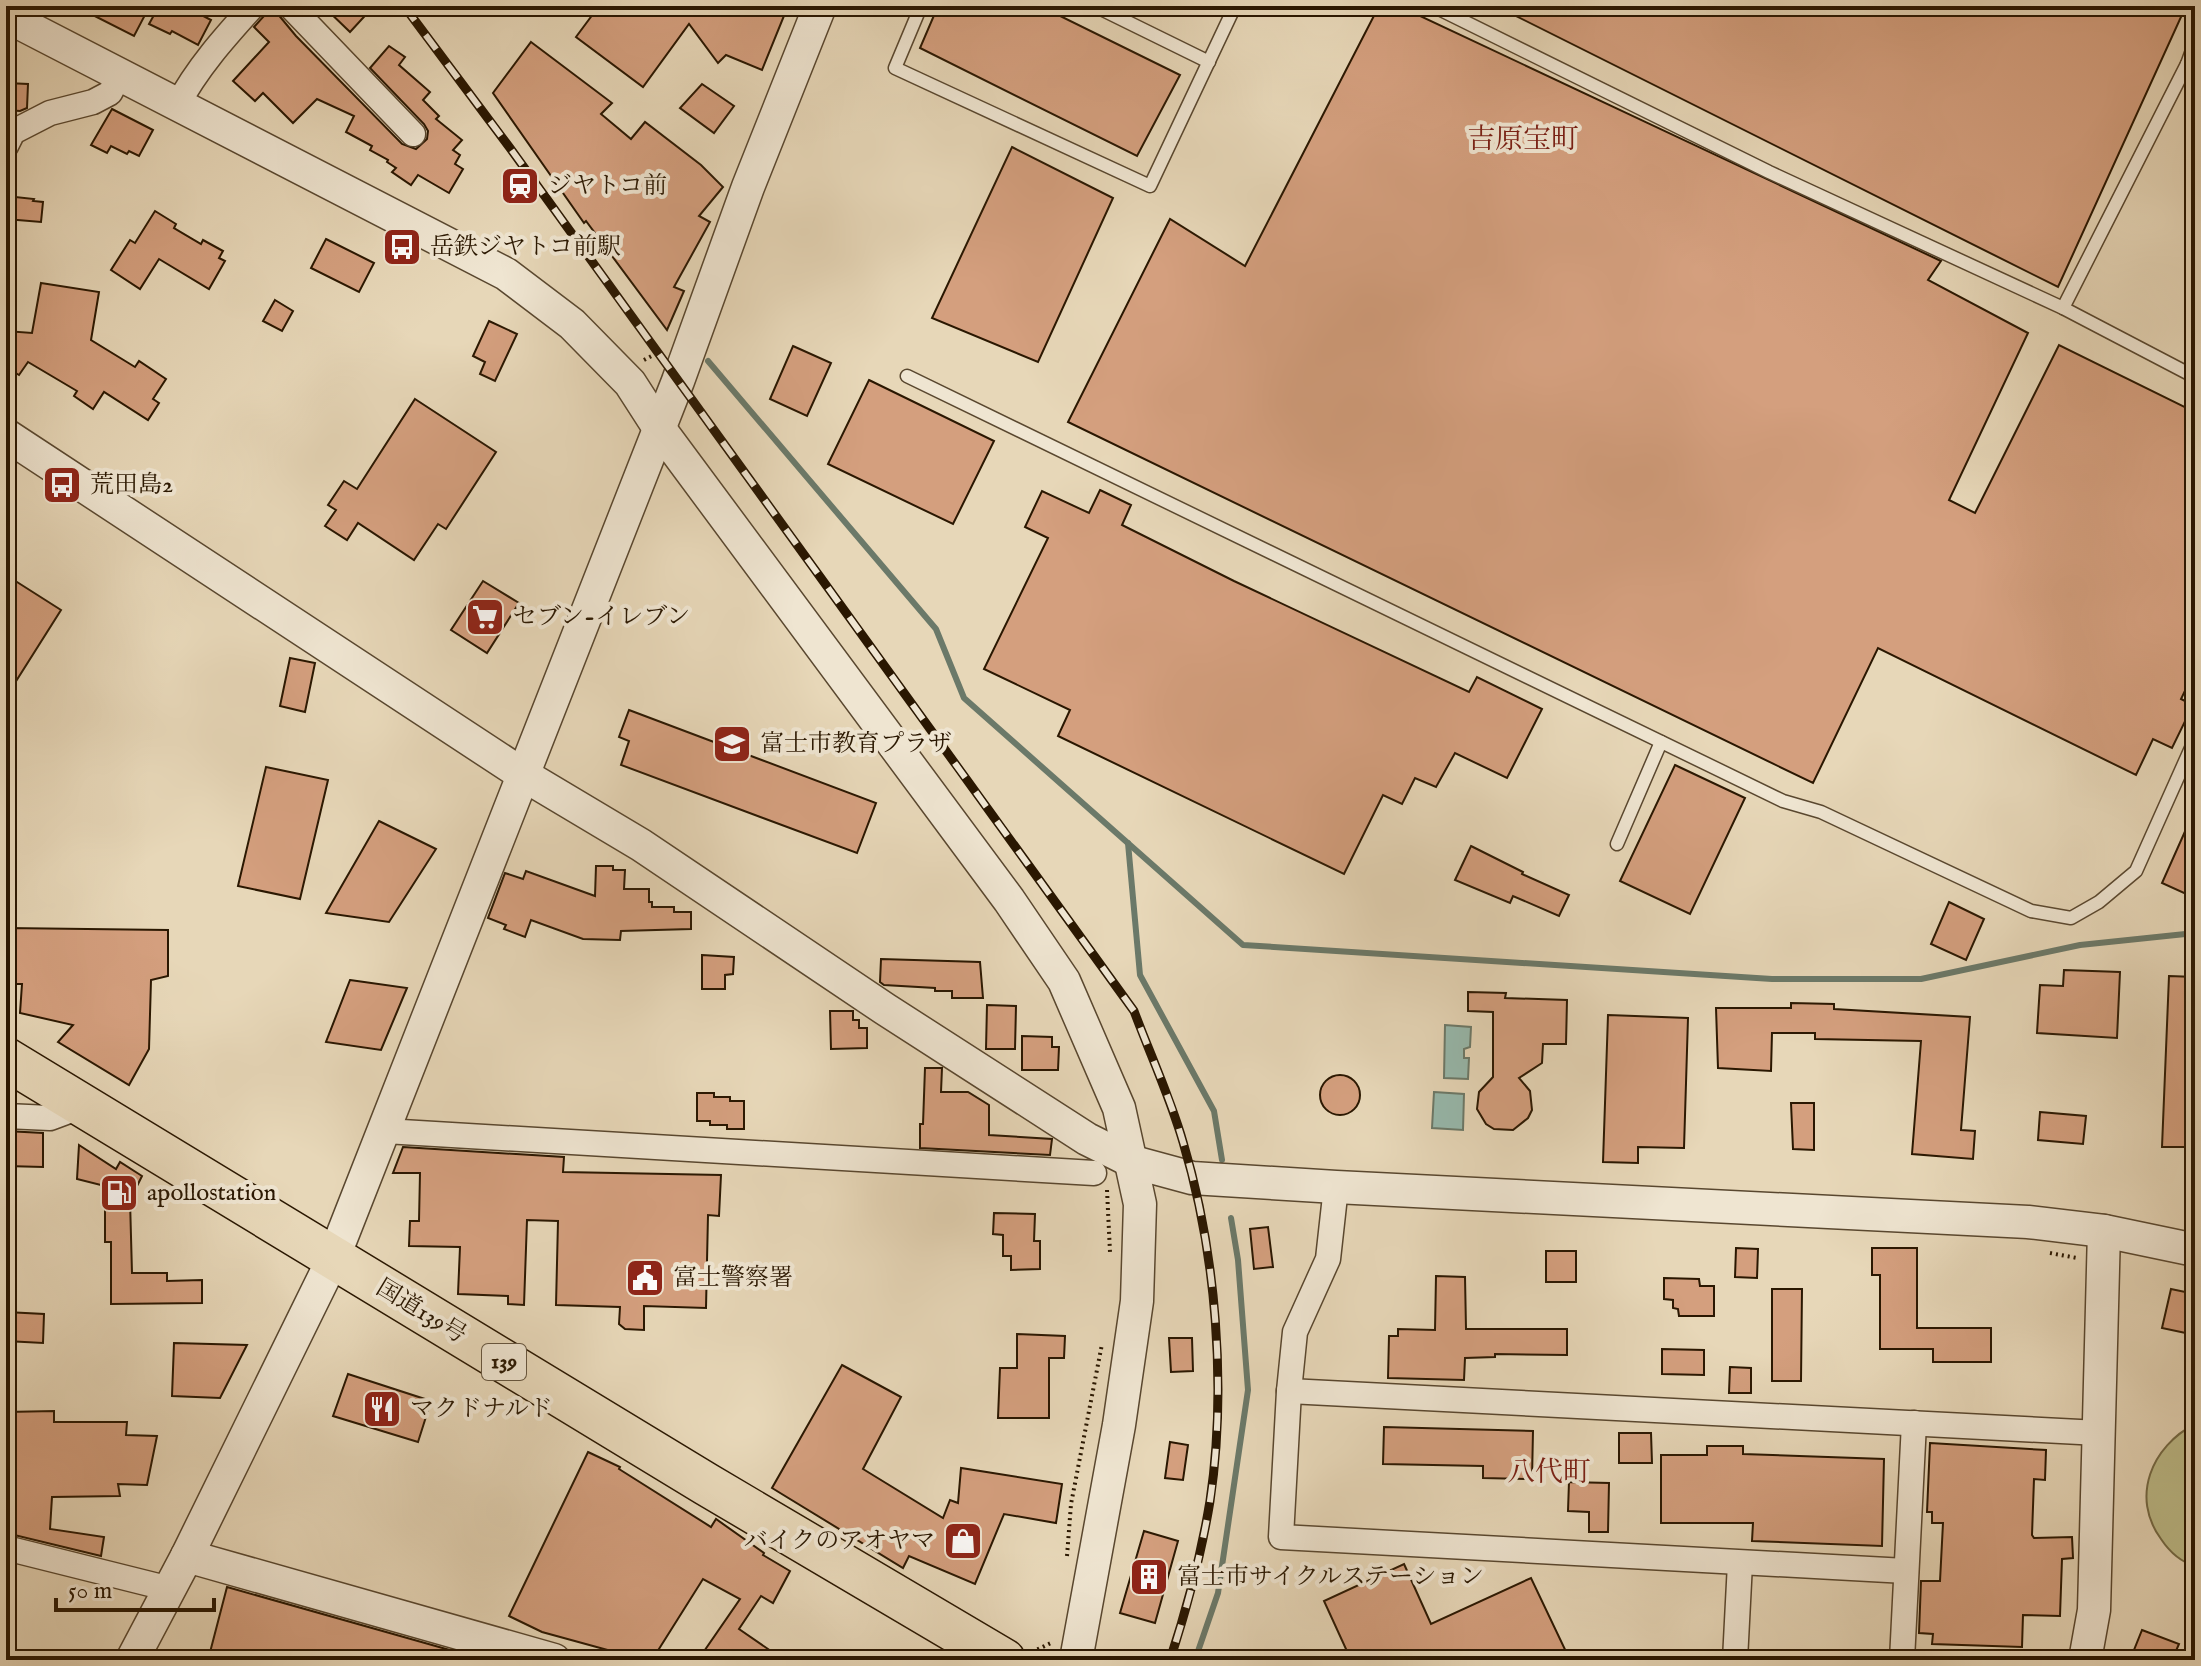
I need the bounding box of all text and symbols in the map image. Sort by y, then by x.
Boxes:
district label: 吉原宝町 [1467,123,1579,158]
station icon: ジヤトコ前 [499,165,541,207]
place label: ジヤトコ前 [548,171,667,202]
bus stop icon: 岳鉄ジヤトコ前駅 [381,226,423,268]
place label: 岳鉄ジヤトコ前駅 [430,232,621,263]
bus stop icon: 荒田島2 [41,464,83,506]
place label: 荒田島2 [90,470,173,501]
supermarket icon: セブン-イレブン [464,596,506,638]
place label: セブン-イレブン [513,602,690,633]
school or university icon: 富士市教育プラザ [711,723,753,765]
place label: 富士市教育プラザ [760,729,952,760]
fuel station icon: apollostation [98,1172,140,1214]
place label: apollostation [147,1178,277,1209]
public building icon: 富士警察署 [624,1257,666,1299]
place label: 富士警察署 [673,1263,793,1294]
street label: 国道139号 [370,1273,472,1351]
road number: 139 [482,1344,526,1380]
restaurant icon: マクドナルド [361,1388,403,1430]
place label: マクドナルド [410,1394,553,1425]
district label: 八代町 [1507,1456,1591,1491]
shop icon: バイクのアオヤマ [942,1520,984,1562]
place label: バイクのアオヤマ [744,1526,935,1557]
building icon: 富士市サイクルステーション [1128,1556,1170,1598]
scale bar [56,1562,214,1612]
place label: 富士市サイクルステーション [1177,1562,1484,1593]
text: 50 m [68,1576,112,1607]

